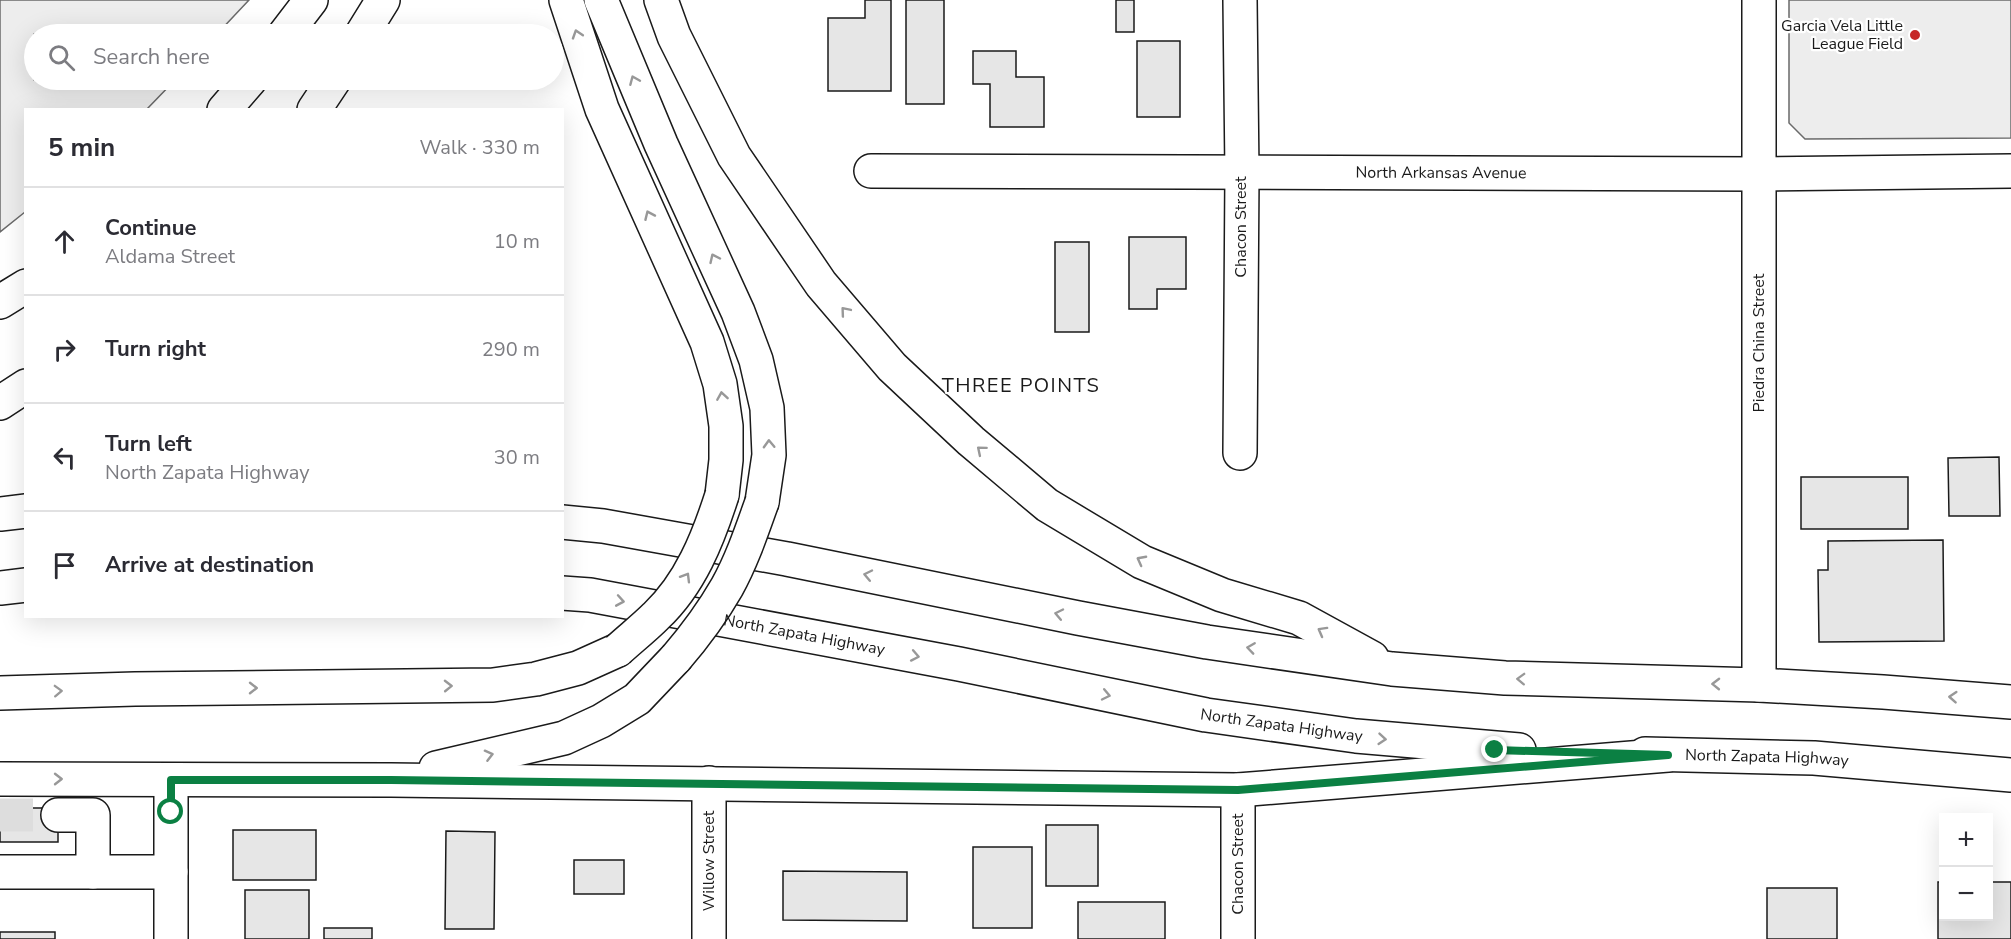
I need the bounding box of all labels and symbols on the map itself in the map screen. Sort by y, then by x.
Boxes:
place label: Garcia Vela Little League Field [1781,15,1903,55]
marker: Garcia Vela Little League Field [1908,28,1922,42]
one-way arrow [572,29,584,40]
one-way arrow [629,76,641,87]
street label: North Arkansas Avenue [1355,162,1527,184]
street label: Chacon Street [1230,176,1252,278]
one-way arrow [645,210,657,221]
one-way arrow [709,254,721,265]
street label: Piedra China Street [1748,273,1770,412]
one-way arrow [841,307,852,318]
district label: THREE POINTS [942,372,1100,399]
one-way arrow [716,391,728,400]
one-way arrow [762,439,775,448]
one-way arrow [977,446,988,457]
one-way arrow [1137,556,1147,567]
one-way arrow [863,569,873,582]
one-way arrow [678,573,690,583]
one-way arrow [615,594,625,607]
one-way arrow [1054,608,1064,621]
street label: North Zapata Highway [722,609,887,661]
one-way arrow [1318,627,1328,638]
one-way arrow [1246,643,1255,655]
one-way arrow [910,649,920,662]
one-way arrow [1517,672,1526,685]
one-way arrow [1712,678,1721,691]
one-way arrow [444,680,453,692]
one-way arrow [249,682,258,694]
one-way arrow [54,685,63,698]
one-way arrow [1101,687,1111,700]
one-way arrow [1948,691,1957,704]
street label: North Zapata Highway [1199,703,1364,748]
one-way arrow [1377,732,1386,745]
route end [1481,736,1507,762]
street label: North Zapata Highway [1685,744,1850,772]
one-way arrow [483,750,493,763]
one-way arrow [54,773,63,785]
route start [157,798,183,824]
street label: Willow Street [698,810,720,911]
street label: Chacon Street [1227,813,1249,915]

